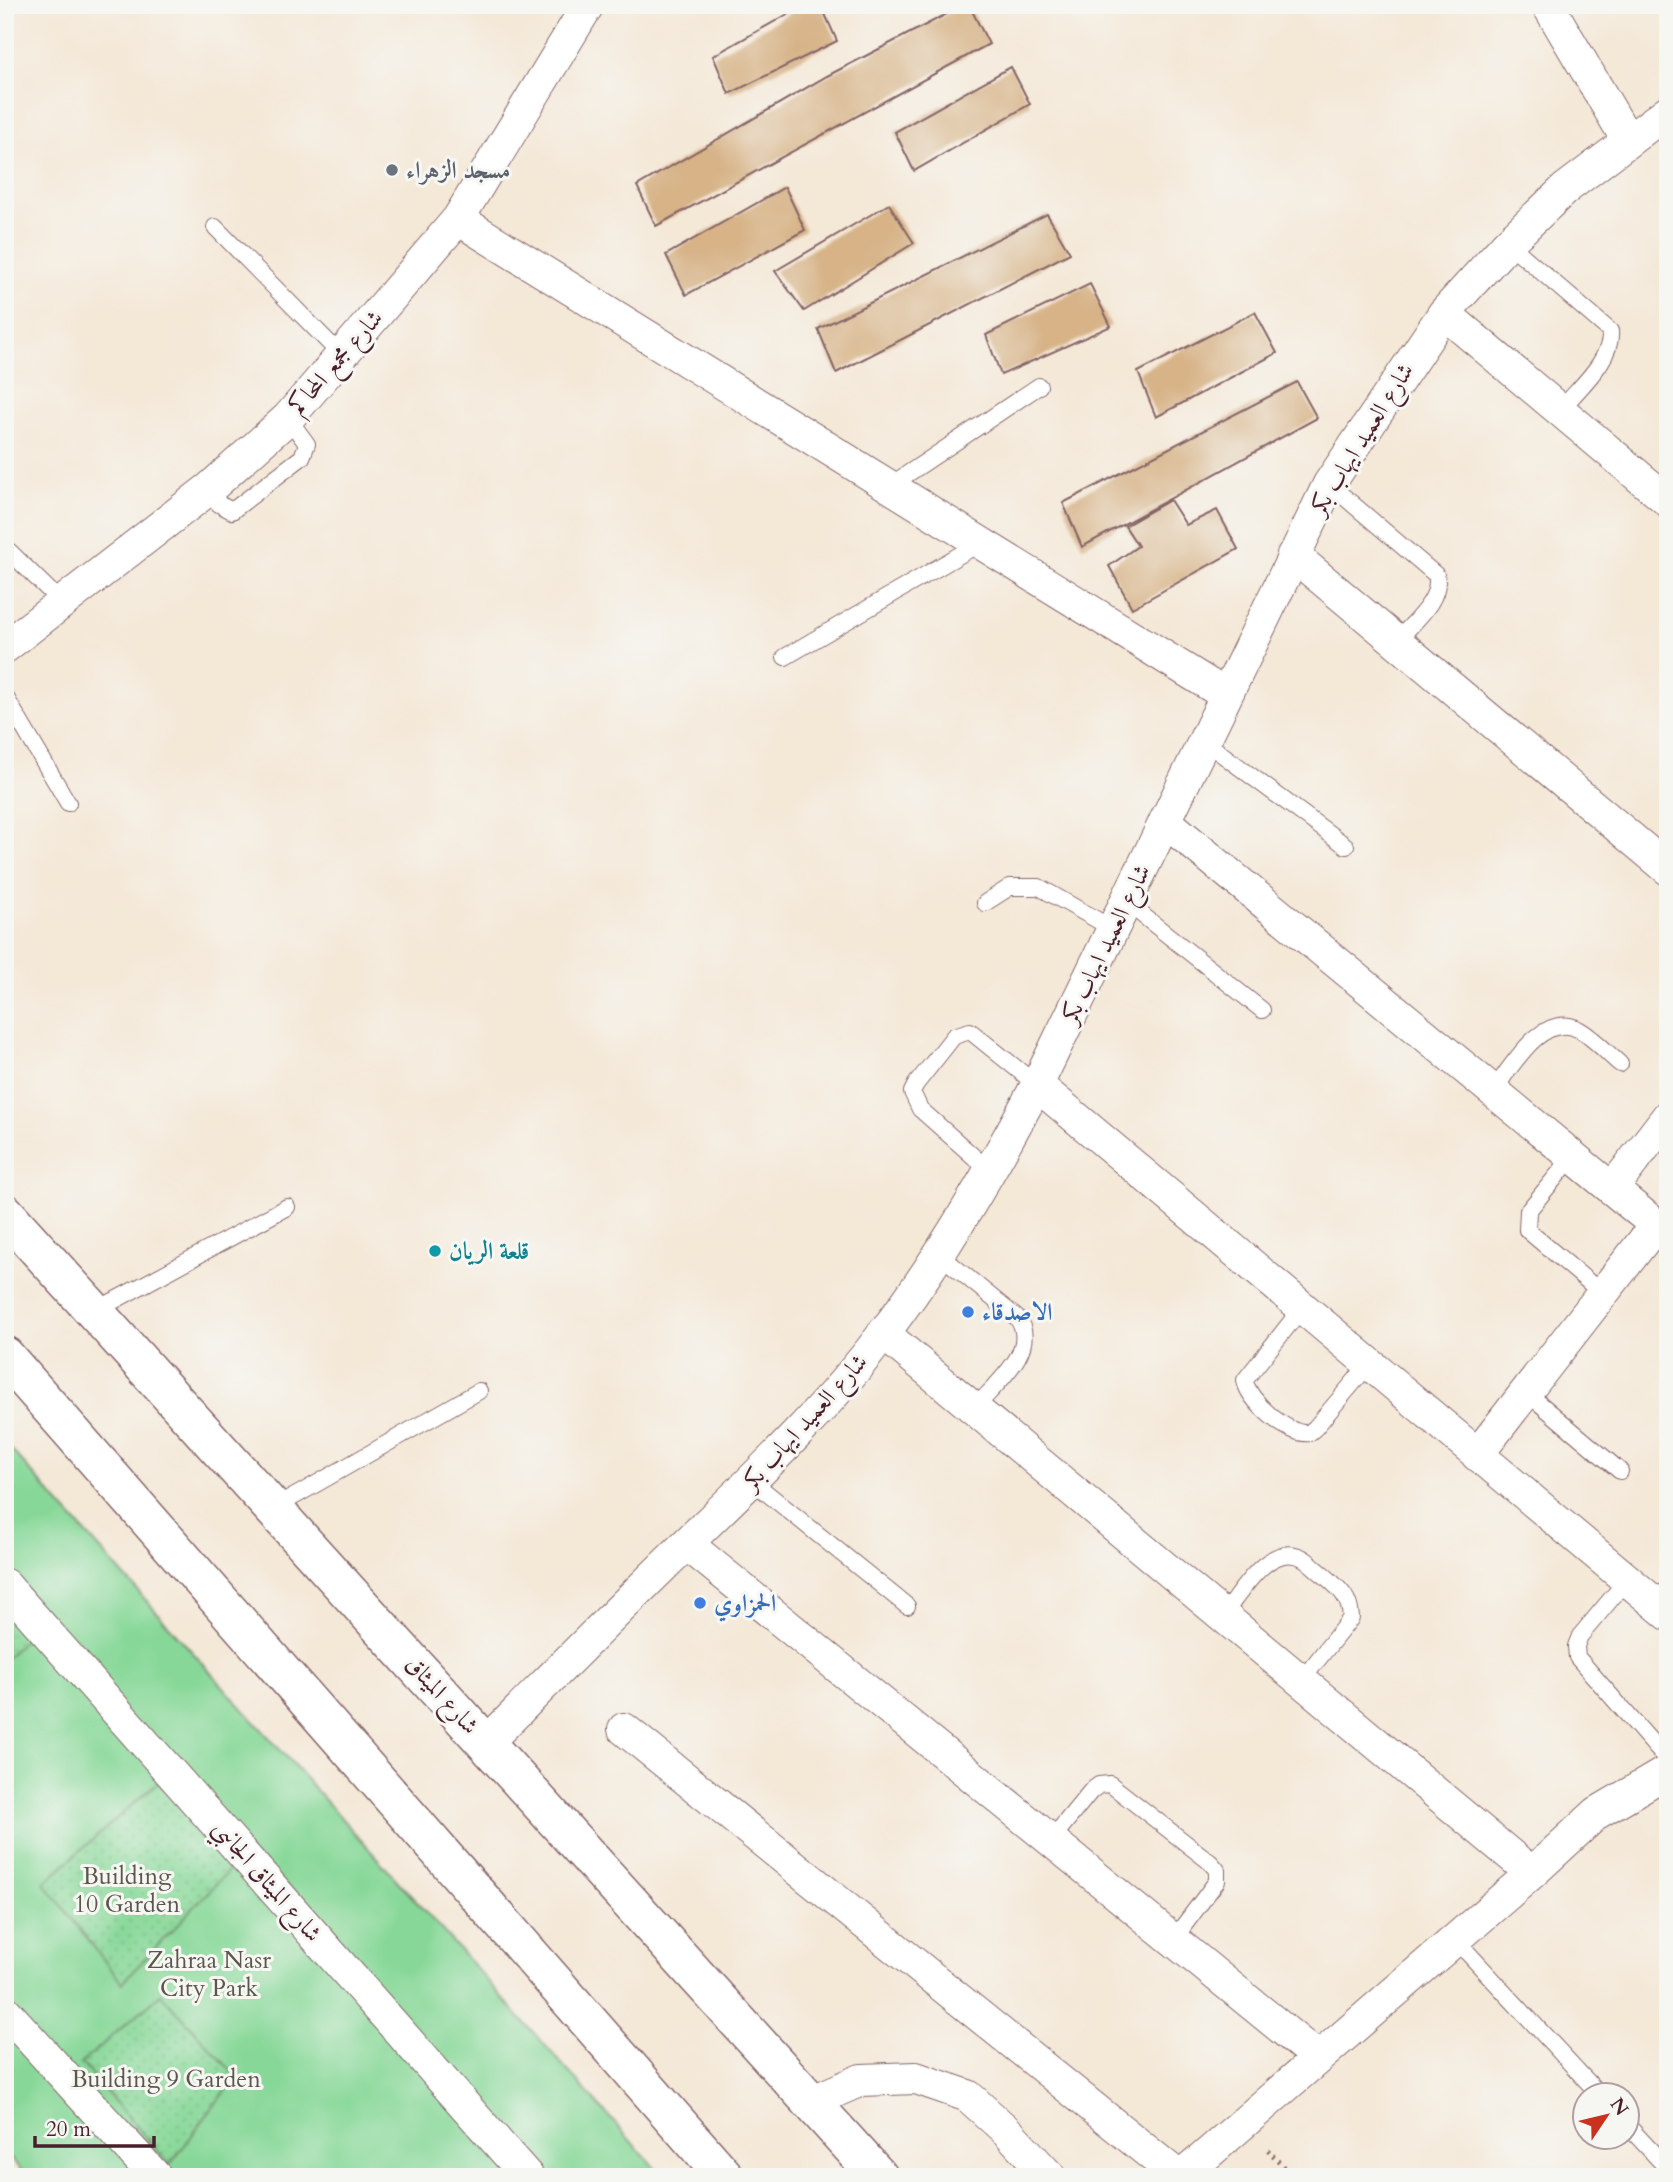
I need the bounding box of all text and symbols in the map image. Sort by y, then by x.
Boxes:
place label: مسجد الزهراء [406,154,510,187]
marker: مسجد الزهراء [384,162,400,178]
street label: شارع مجمع المحاكم [281,303,394,425]
street label: شارع العميد ايهاب بكر [1300,357,1425,525]
street label: شارع العميد ايهاب بكر [1052,859,1162,1033]
place label: قلعة الريان [449,1235,529,1268]
marker: قلعة الريان [427,1243,443,1259]
place label: الاصدقاء [982,1296,1052,1329]
marker: الاصدقاء [960,1304,976,1320]
street label: شارع العميد ايهاب بكر [733,1346,878,1502]
place label: الحمزاوي [714,1587,776,1622]
marker: الحمزاوي [692,1595,708,1611]
street label: شارع الميثاق [396,1648,486,1744]
street label: شارع الميثاق الجانبي [201,1813,329,1953]
park label: Building 10 Garden [74,1860,181,1921]
park label: Zahraa Nasr City Park [147,1944,271,2005]
park label: Building 9 Garden [71,2063,261,2096]
north arrow [1572,2080,1642,2150]
text: N [1604,2093,1635,2121]
scale bar [35,2105,154,2149]
text: 20 m [46,2115,91,2144]

